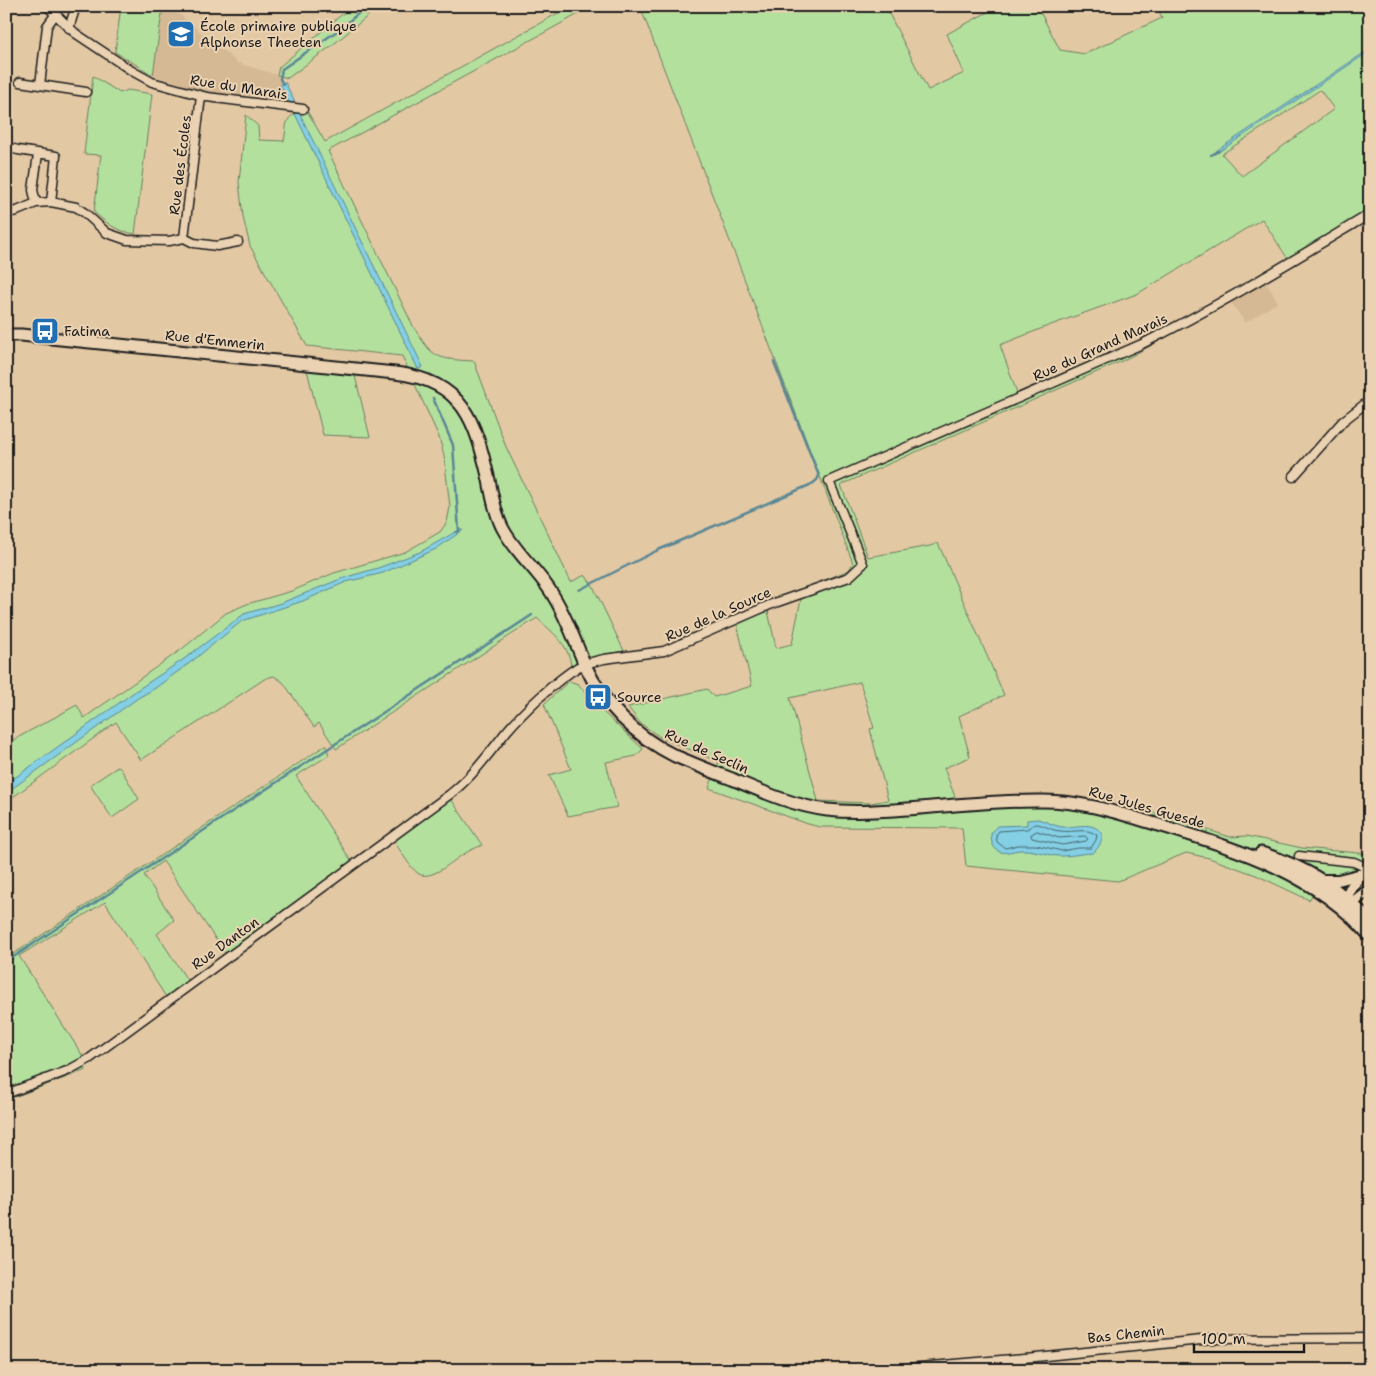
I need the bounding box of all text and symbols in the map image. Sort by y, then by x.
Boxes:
place label: École primaire publique Alphonse Theeten [200,17,357,51]
school or university icon: École primaire publique Alphonse Theeten [166,19,196,49]
street label: Rue du Marais [189,70,289,104]
street label: Rue des Écoles [165,114,195,216]
street label: Rue du Grand Marais [1030,309,1170,385]
bus stop icon: Fatima [30,316,60,346]
place label: Fatima [64,322,110,340]
street label: Rue d'Emmerin [164,326,266,354]
street label: Rue de la Source [662,583,774,645]
bus stop icon: Source [583,682,613,712]
place label: Source [617,688,662,706]
street label: Rue de Seclin [662,724,752,778]
street label: Rue Jules Guesde [1087,782,1207,832]
street label: Rue Danton [188,912,263,973]
street label: Bas Chemin [1087,1321,1166,1347]
scale bar [1194,1321,1304,1353]
text: 100 m [1201,1329,1246,1349]

